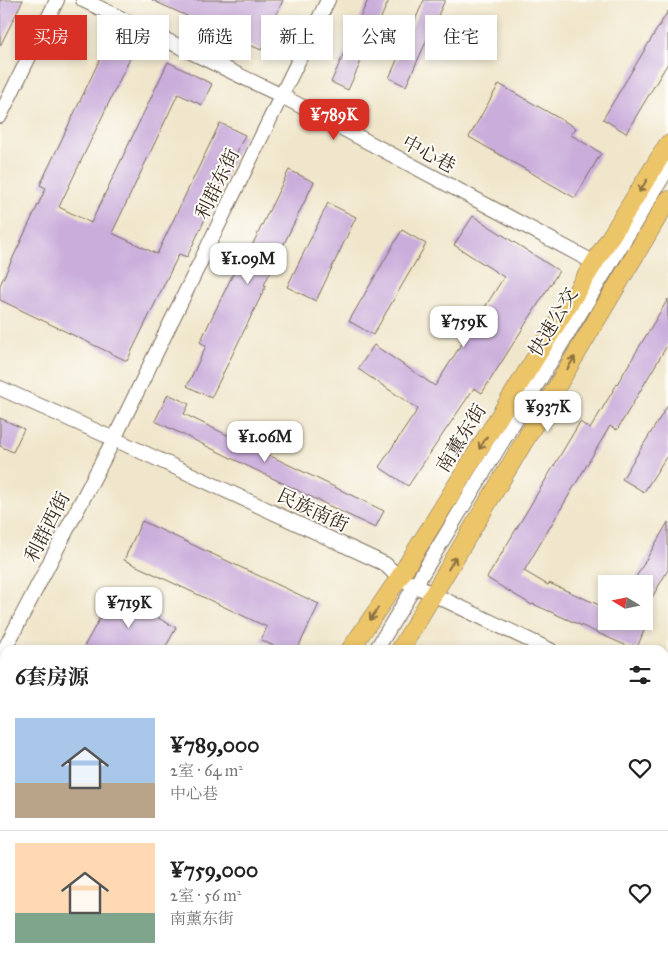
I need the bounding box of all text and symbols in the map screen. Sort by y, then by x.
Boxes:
chip: 买房 [15,15,87,60]
chip: 租房 [97,15,169,60]
chip: 筛选 [179,15,251,60]
chip: 新上 [261,15,333,60]
chip: 公寓 [343,15,415,60]
chip: 住宅 [425,15,497,60]
pin: ¥789K [299,98,369,141]
text: ¥789K [310,105,358,124]
street label: 中心巷 [398,130,460,178]
street label: 利群东街 [190,145,244,223]
one-way arrow [637,178,647,192]
pin: ¥1.09M [207,242,289,285]
text: ¥1.09M [221,249,275,268]
street label: 快速公交 [524,283,582,361]
pin: ¥759K [429,306,499,348]
text: ¥759K [441,312,487,331]
one-way arrow [566,357,576,371]
pin: ¥937K [513,390,583,433]
text: ¥937K [525,397,571,416]
street label: 南薰东街 [431,400,491,476]
pin: ¥1.06M [224,420,306,463]
text: ¥1.06M [238,427,292,446]
one-way arrow [478,436,488,450]
street label: 民族南街 [274,484,352,536]
street label: 利群西街 [19,488,75,566]
one-way arrow [447,556,457,570]
north arrow [598,575,652,630]
map controls [598,575,653,630]
pin: ¥719K [94,586,164,629]
text: ¥719K [106,593,152,612]
one-way arrow [369,607,379,621]
icon: filters [626,661,654,689]
text: 6套房源 [15,664,89,690]
text: ¥789,000 [170,732,260,758]
icon: home [55,738,115,798]
icon: heart [626,754,654,782]
text: 2室 · 64 m² [170,761,243,780]
text: 中心巷 [170,784,218,803]
text: ¥759,000 [170,857,258,883]
icon: home [55,863,115,923]
icon: heart [626,879,654,907]
text: 2室 · 56 m² [170,886,241,905]
text: 南薰东街 [170,909,234,928]

